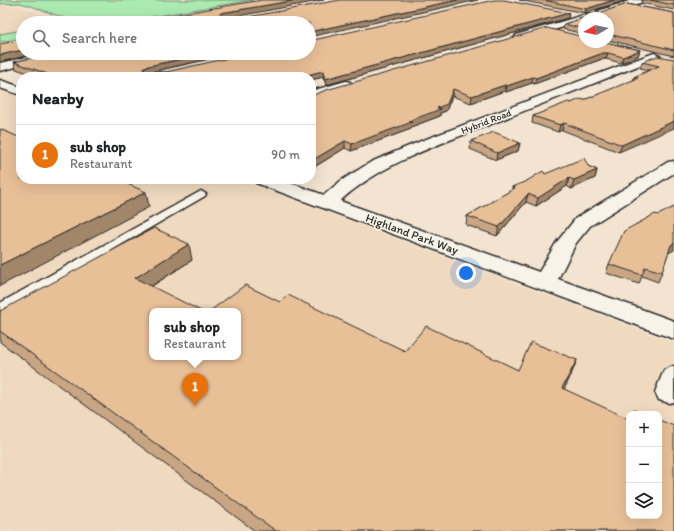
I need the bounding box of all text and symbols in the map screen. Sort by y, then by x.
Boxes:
north arrow [578,12,614,48]
search box [16,16,316,60]
icon: search [30,27,52,49]
text: Search here [62,29,137,47]
text: Nearby [32,88,84,108]
street label: Hybrid Road [459,106,514,137]
text: sub shop [70,138,126,156]
text: 1 [42,147,48,162]
text: 90 m [271,147,300,162]
text: Restaurant [70,156,132,171]
street label: Highland Park Way [364,211,461,257]
your location [456,263,476,283]
popup [149,308,241,360]
text: sub shop [164,318,220,336]
text: Restaurant [164,336,226,351]
pin: 1 [182,373,208,406]
map controls [626,411,662,519]
button: + [626,411,662,447]
button: − [626,447,662,483]
button: layers [626,483,662,519]

